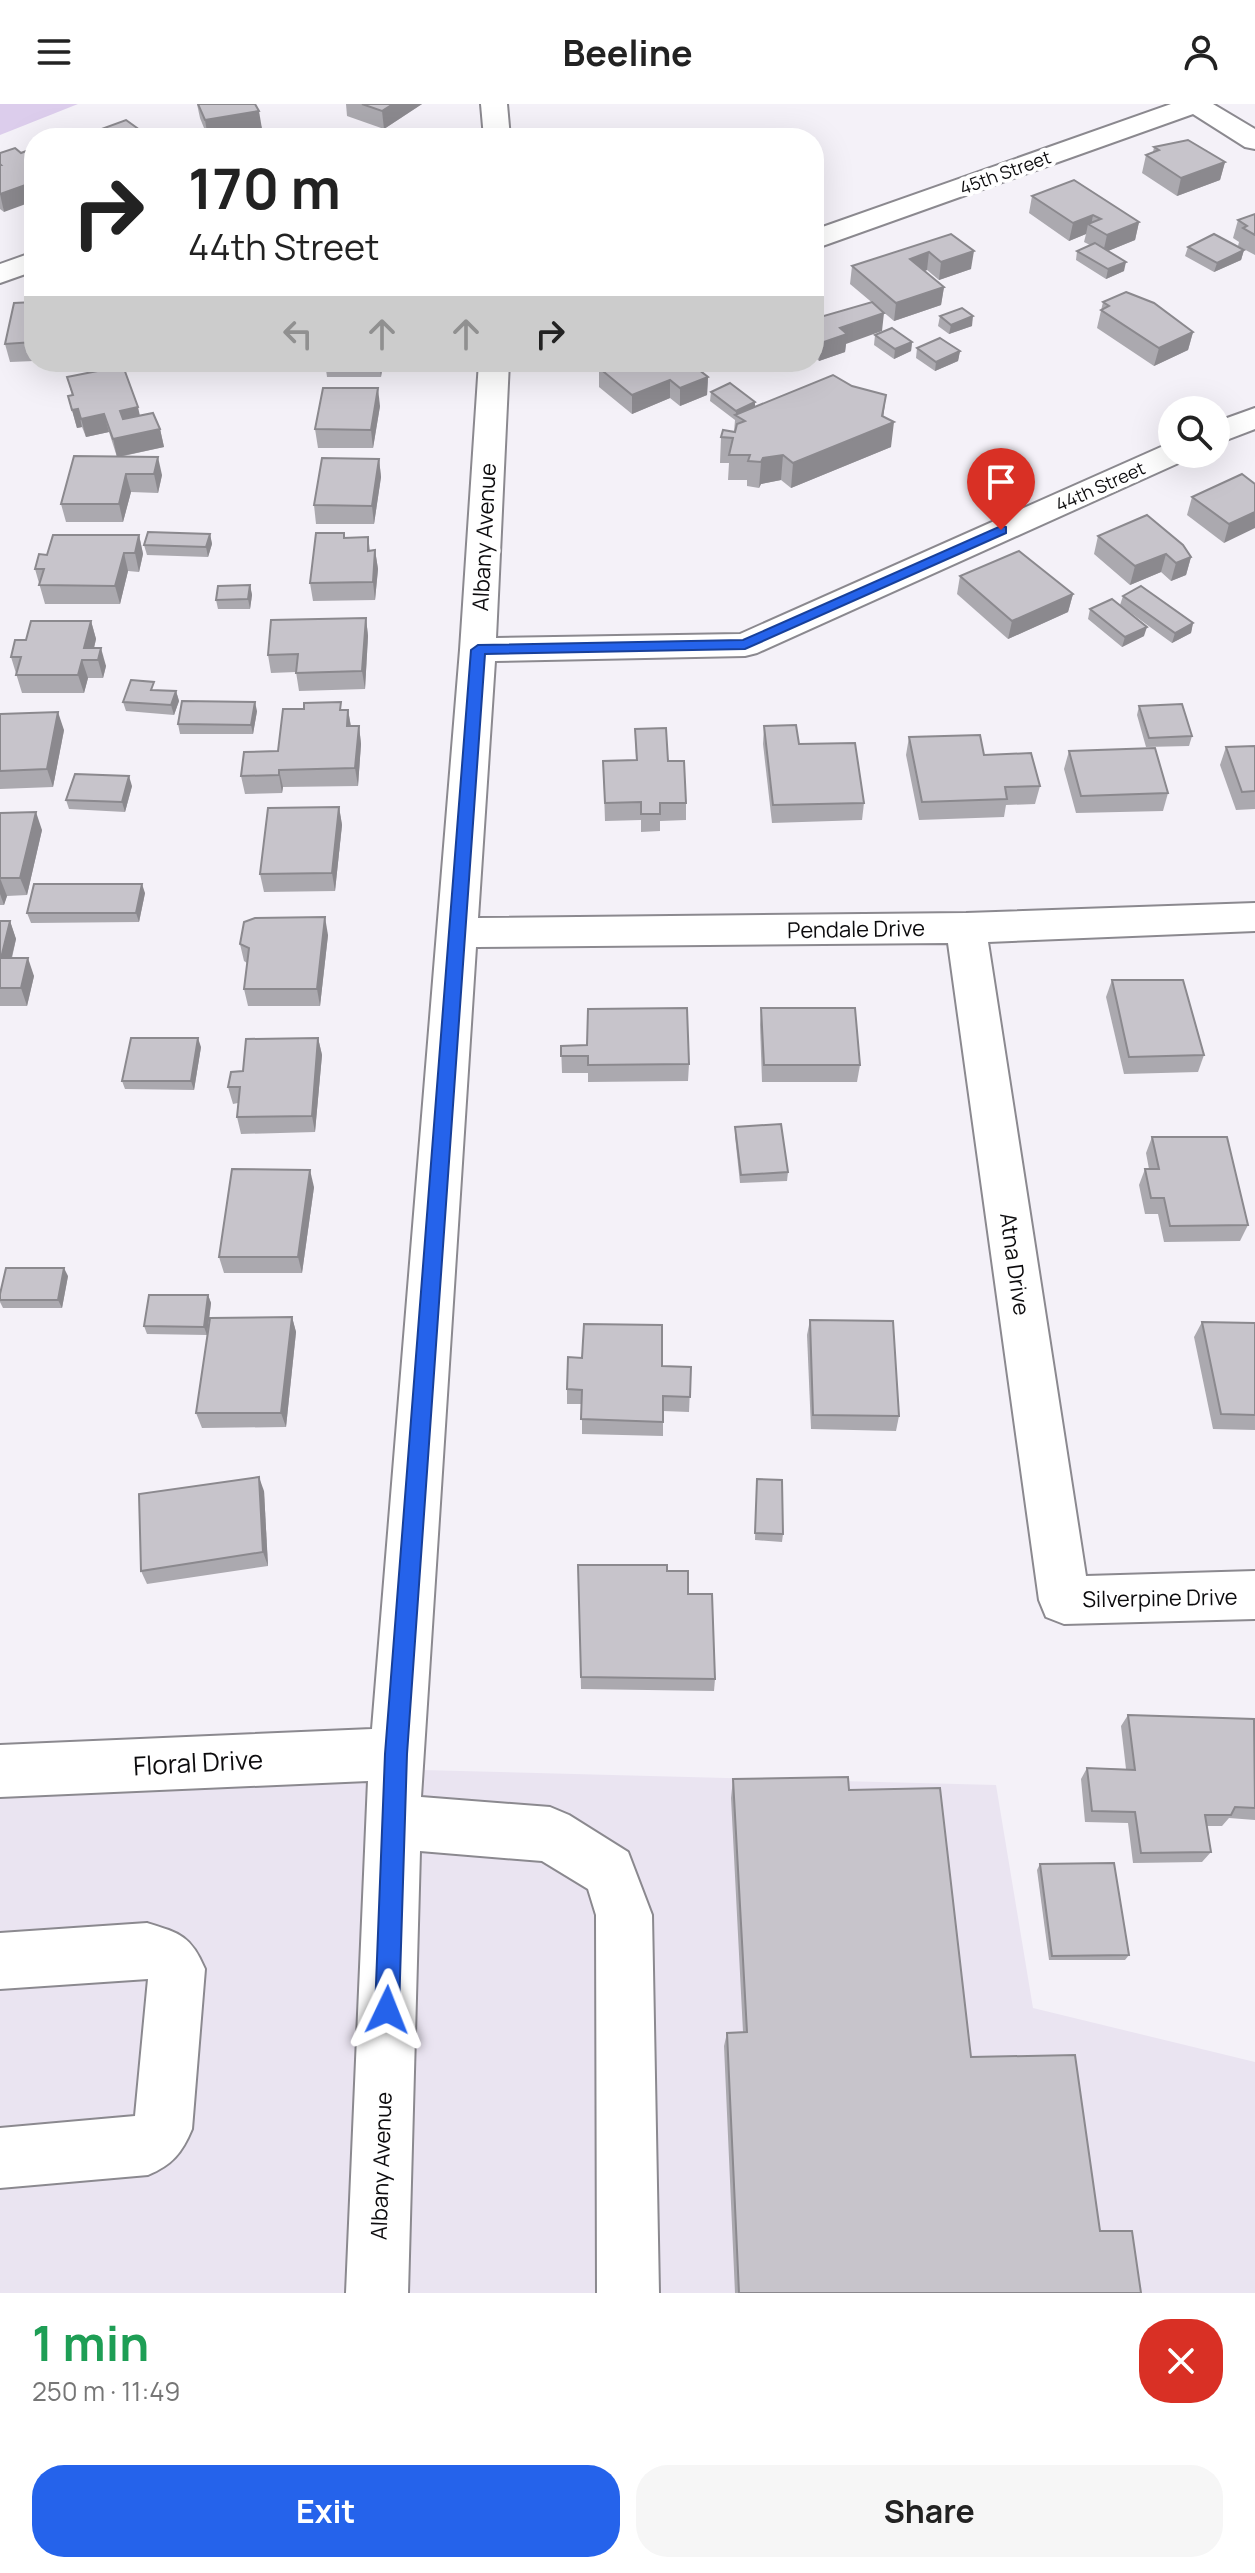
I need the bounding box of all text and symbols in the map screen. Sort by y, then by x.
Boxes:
text: Beeline [562,28,693,77]
icon: menu [32,30,76,74]
icon: person [1179,30,1223,74]
street label: 45th Street [956,144,1054,200]
text: 170 m [188,149,341,226]
icon: right [56,160,160,264]
text: 44th Street [188,222,380,271]
icon: left [276,312,320,356]
icon: ahead [360,312,404,356]
icon: ahead [444,312,488,356]
icon: right [528,312,572,356]
map controls [1158,396,1230,468]
button: search [1158,396,1230,468]
pin [967,448,1035,530]
street label: 44th Street [1051,456,1149,516]
icon: arrive [979,460,1023,504]
street label: Albany Avenue [465,462,503,612]
street label: Pendale Drive [787,913,925,945]
street label: Atna Drive [993,1211,1037,1317]
street label: Silverpine Drive [1082,1582,1238,1614]
street label: Floral Drive [132,1741,264,1783]
position arrow [345,1968,429,2052]
street label: Albany Avenue [363,2091,399,2241]
text: 1 min [32,2310,149,2375]
button: close [1139,2319,1223,2403]
text: 250 m · 11:49 [32,2373,181,2409]
button: Exit [32,2465,620,2557]
button: Share [636,2465,1223,2557]

